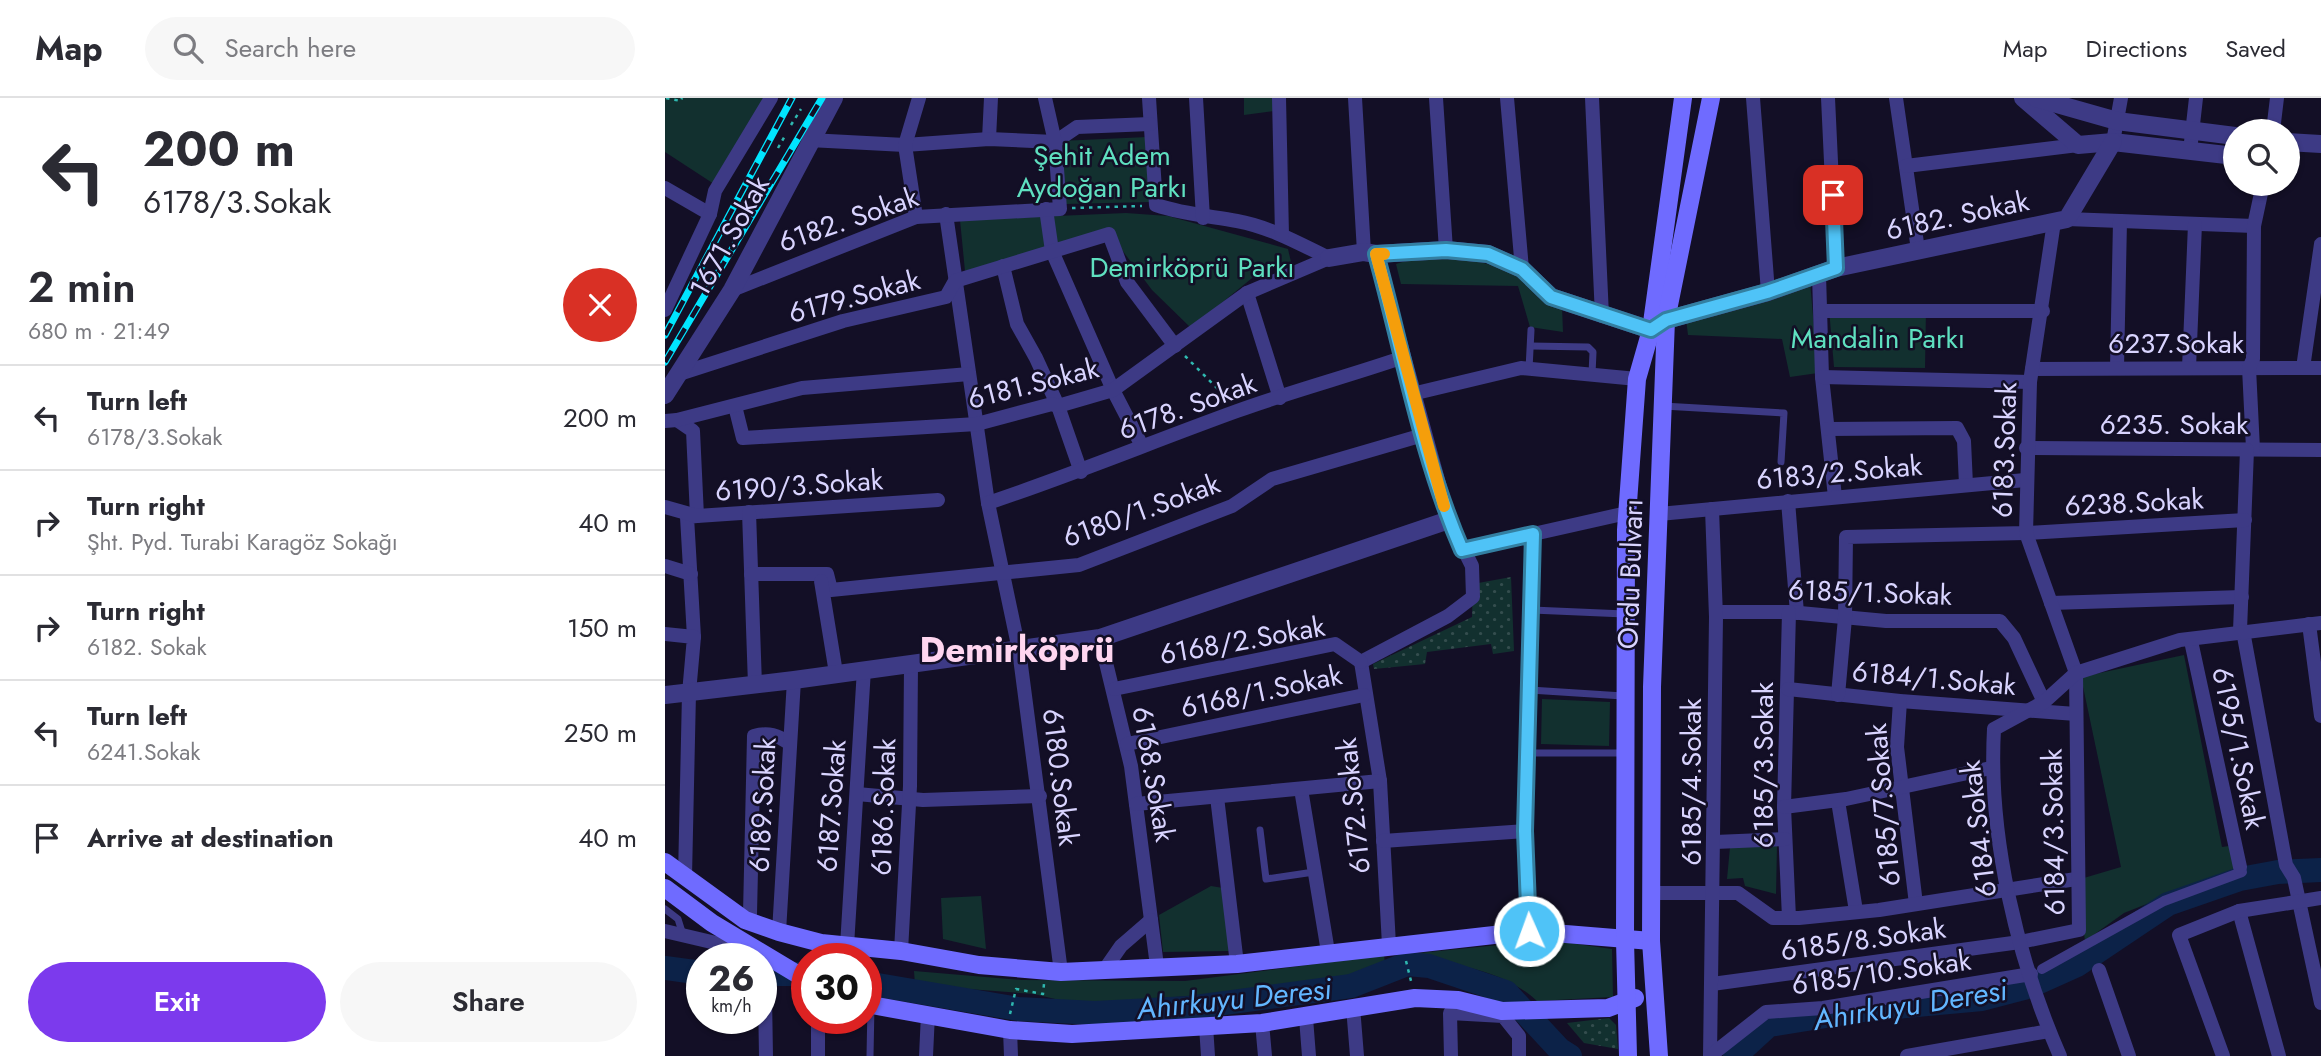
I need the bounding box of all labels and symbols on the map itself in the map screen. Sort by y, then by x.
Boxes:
park label: Şehit Adem Aydoğan Parkı [1017,135,1187,208]
pin [1803,165,1863,225]
street label: 1671.Sokak [679,167,780,304]
street label: 6182. Sokak [773,176,924,263]
street label: 6182. Sokak [1882,180,2033,251]
park label: Demirköprü Parkı [1089,247,1295,288]
street label: 6179.Sokak [784,259,925,334]
park label: Mandalin Parkı [1791,318,1965,359]
street label: 6237.Sokak [2108,323,2245,364]
street label: 6181.Sokak [963,347,1104,420]
street label: 6178. Sokak [1113,362,1262,450]
street label: 6183.Sokak [1982,381,2027,519]
street label: 6235. Sokak [2100,404,2249,445]
street label: 6183/2.Sokak [1754,445,1924,500]
street label: 6190/3.Sokak [714,459,885,512]
street label: 6180/1.Sokak [1057,463,1226,558]
street label: 6238.Sokak [2063,478,2205,527]
street label: Ordu Bulvarı [1607,498,1654,650]
street label: 6185/1.Sokak [1787,569,1953,616]
street label: 6168/2.Sokak [1156,606,1329,675]
district label: Demirköprü [920,625,1114,675]
street label: 6184/1.Sokak [1850,651,2018,706]
street label: 6168/1.Sokak [1177,654,1346,729]
street label: 6195/1.Sokak [2201,663,2276,834]
street label: 6185/3.Sokak [1743,681,1784,848]
street label: 6185/4.Sokak [1671,697,1712,866]
street label: 6168.Sokak [1121,703,1186,846]
street label: 6180.Sokak [1032,706,1089,849]
street label: 6185/7.Sokak [1856,721,1911,888]
street label: 6172.Sokak [1326,735,1381,876]
street label: 6189.Sokak [738,736,787,874]
street label: 6186.Sokak [861,737,906,876]
street label: 6187.Sokak [806,738,857,874]
street label: 6184/3.Sokak [2032,748,2075,916]
street label: 6184.Sokak [1950,758,2007,900]
position arrow [1492,894,1566,968]
street label: 6185/8.Sokak [1778,908,1949,971]
street label: 6185/10.Sokak [1789,940,1974,1005]
speed limit sign: 30 [791,943,882,1034]
water label: Ahırkuyu Deresi [1133,967,1334,1030]
water label: Ahırkuyu Deresi [1809,968,2010,1041]

